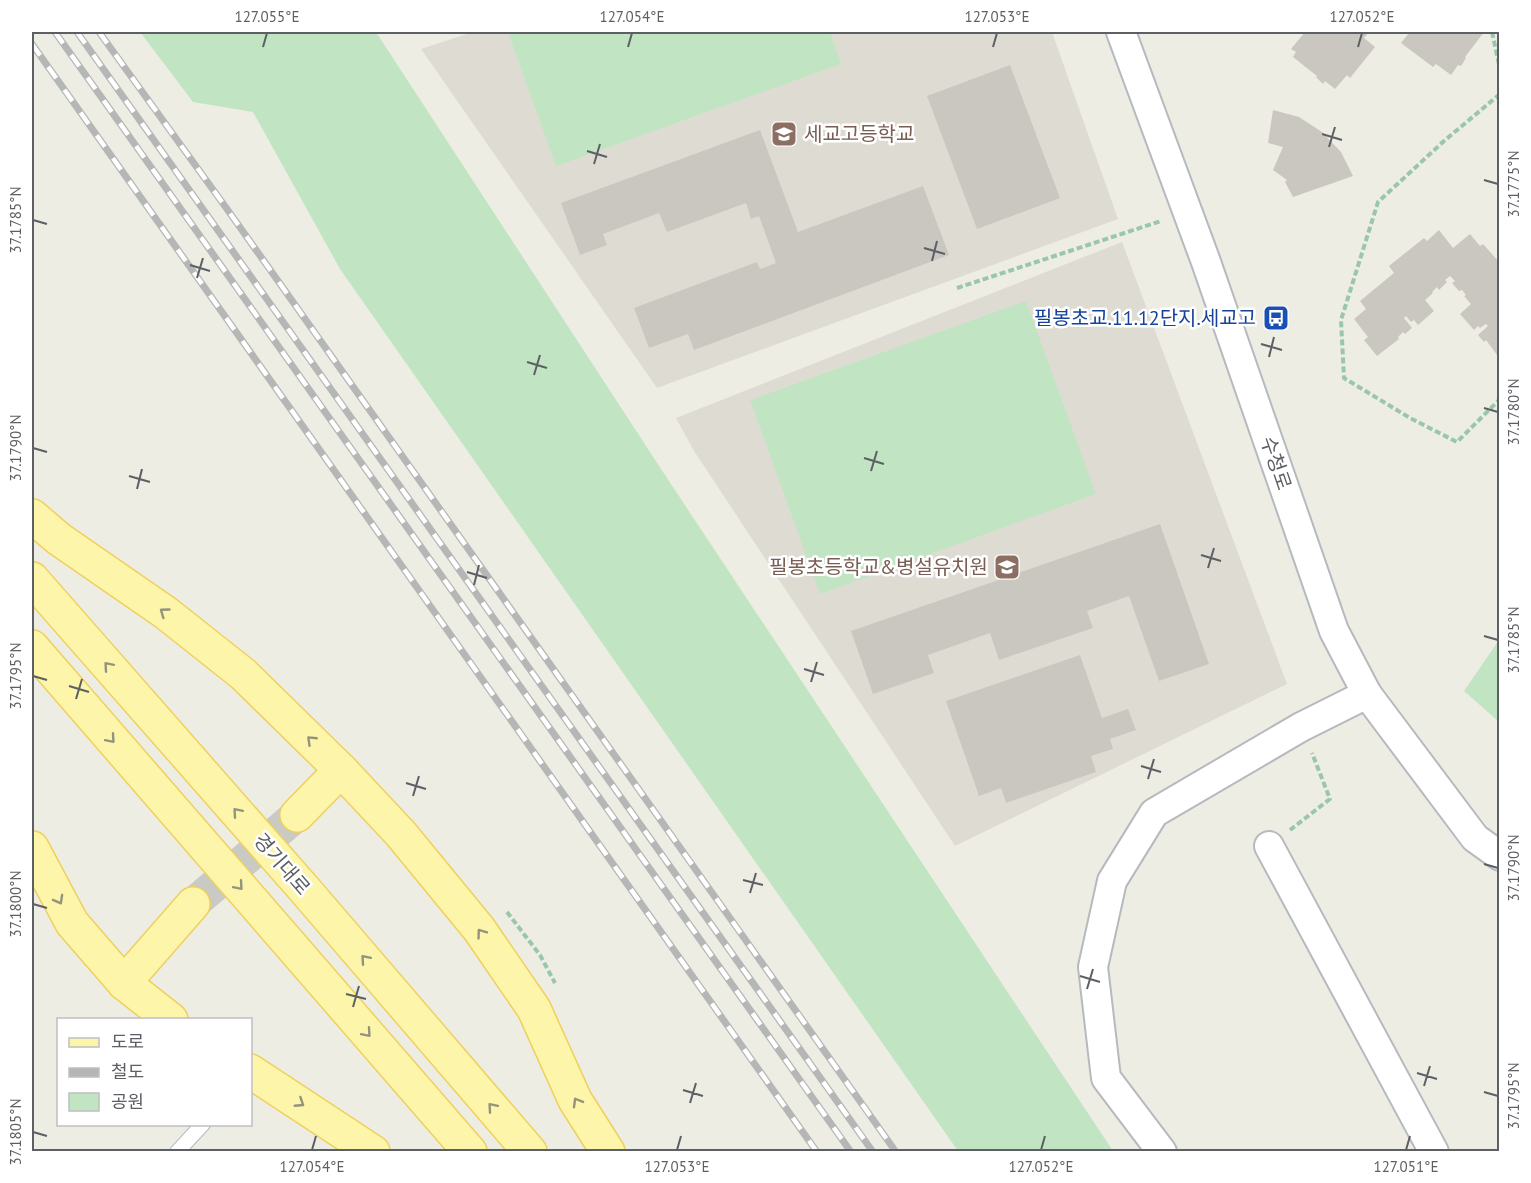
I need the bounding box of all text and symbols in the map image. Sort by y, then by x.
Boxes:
text: 127.055°E [234,7,300,26]
text: 127.054°E [599,7,665,26]
text: 127.053°E [964,7,1030,26]
text: 127.052°E [1329,7,1395,26]
school or university icon: 세교고등학교 [769,119,799,149]
place label: 세교고등학교 [804,121,914,147]
text: 37.1775°N [1504,150,1523,218]
text: 37.1785°N [6,186,25,254]
bus stop icon: 필봉초교.11.12단지.세교고 [1261,303,1291,333]
place label: 필봉초교.11.12단지.세교고 [1034,305,1256,331]
text: 37.1780°N [1504,378,1523,446]
text: 37.1790°N [6,414,25,482]
street label: 수청로 [1255,433,1297,493]
school or university icon: 필봉초등학교&병설유치원 [992,552,1022,582]
place label: 필봉초등학교&병설유치원 [769,554,988,580]
text: 37.1785°N [1504,606,1523,674]
one-way arrow [159,608,170,619]
text: 37.1795°N [6,642,25,710]
one-way arrow [104,662,115,672]
one-way arrow [104,732,115,743]
one-way arrow [307,736,317,747]
one-way arrow [233,808,244,819]
street label: 경기대로 [248,828,316,900]
text: 37.1790°N [1504,834,1523,902]
text: 37.1800°N [6,870,25,938]
one-way arrow [231,879,242,890]
one-way arrow [52,893,63,904]
one-way arrow [478,929,489,940]
one-way arrow [361,955,372,966]
legend [57,1018,252,1126]
one-way arrow [360,1026,371,1037]
text: 도로 [111,1030,144,1053]
text: 철도 [111,1060,144,1083]
text: 37.1795°N [1504,1062,1523,1130]
text: 공원 [111,1090,144,1113]
one-way arrow [293,1096,304,1107]
text: 37.1805°N [6,1098,25,1166]
one-way arrow [573,1098,584,1108]
one-way arrow [488,1103,499,1114]
text: 127.054°E [279,1157,345,1176]
text: 127.053°E [644,1157,710,1176]
text: 127.052°E [1008,1157,1074,1176]
text: 127.051°E [1373,1157,1439,1176]

